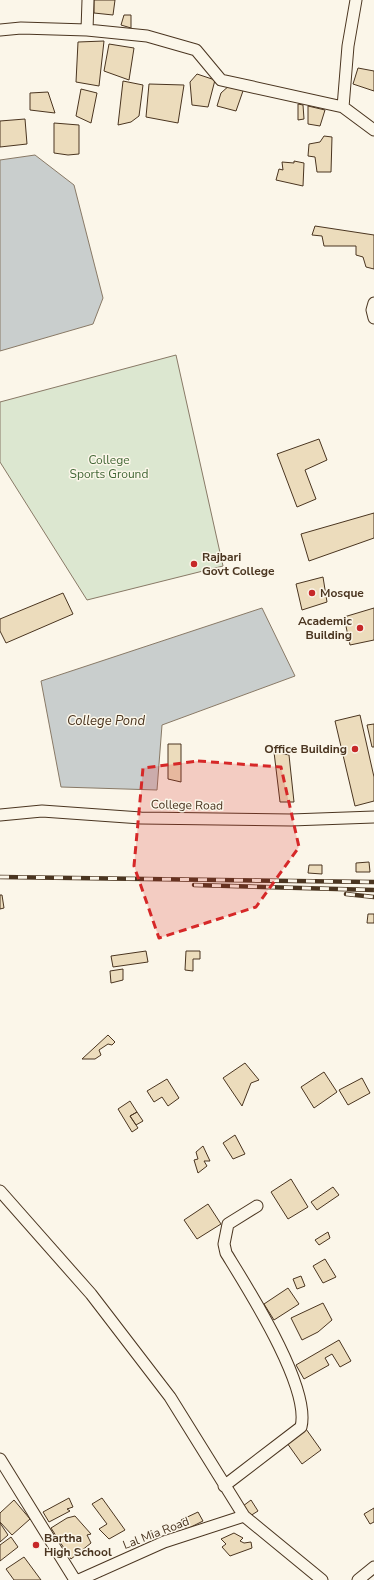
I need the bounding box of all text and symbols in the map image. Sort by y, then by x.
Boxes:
park label: College Sports Ground [70,452,148,482]
place label: Rajbari Govt College [202,549,275,579]
marker: Rajbari Govt College [189,559,199,569]
place label: Mosque [320,585,364,601]
marker: Mosque [307,588,317,598]
place label: Academic Building [298,613,352,643]
marker: Academic Building [355,623,365,633]
water label: College Pond [67,712,145,730]
place label: Office Building [264,741,347,757]
marker: Office Building [350,744,360,754]
street label: College Road [151,796,223,814]
street label: Lal Mia Road [120,1513,192,1553]
place label: Bartha High School [44,1530,112,1560]
marker: Bartha High School [31,1540,41,1550]

